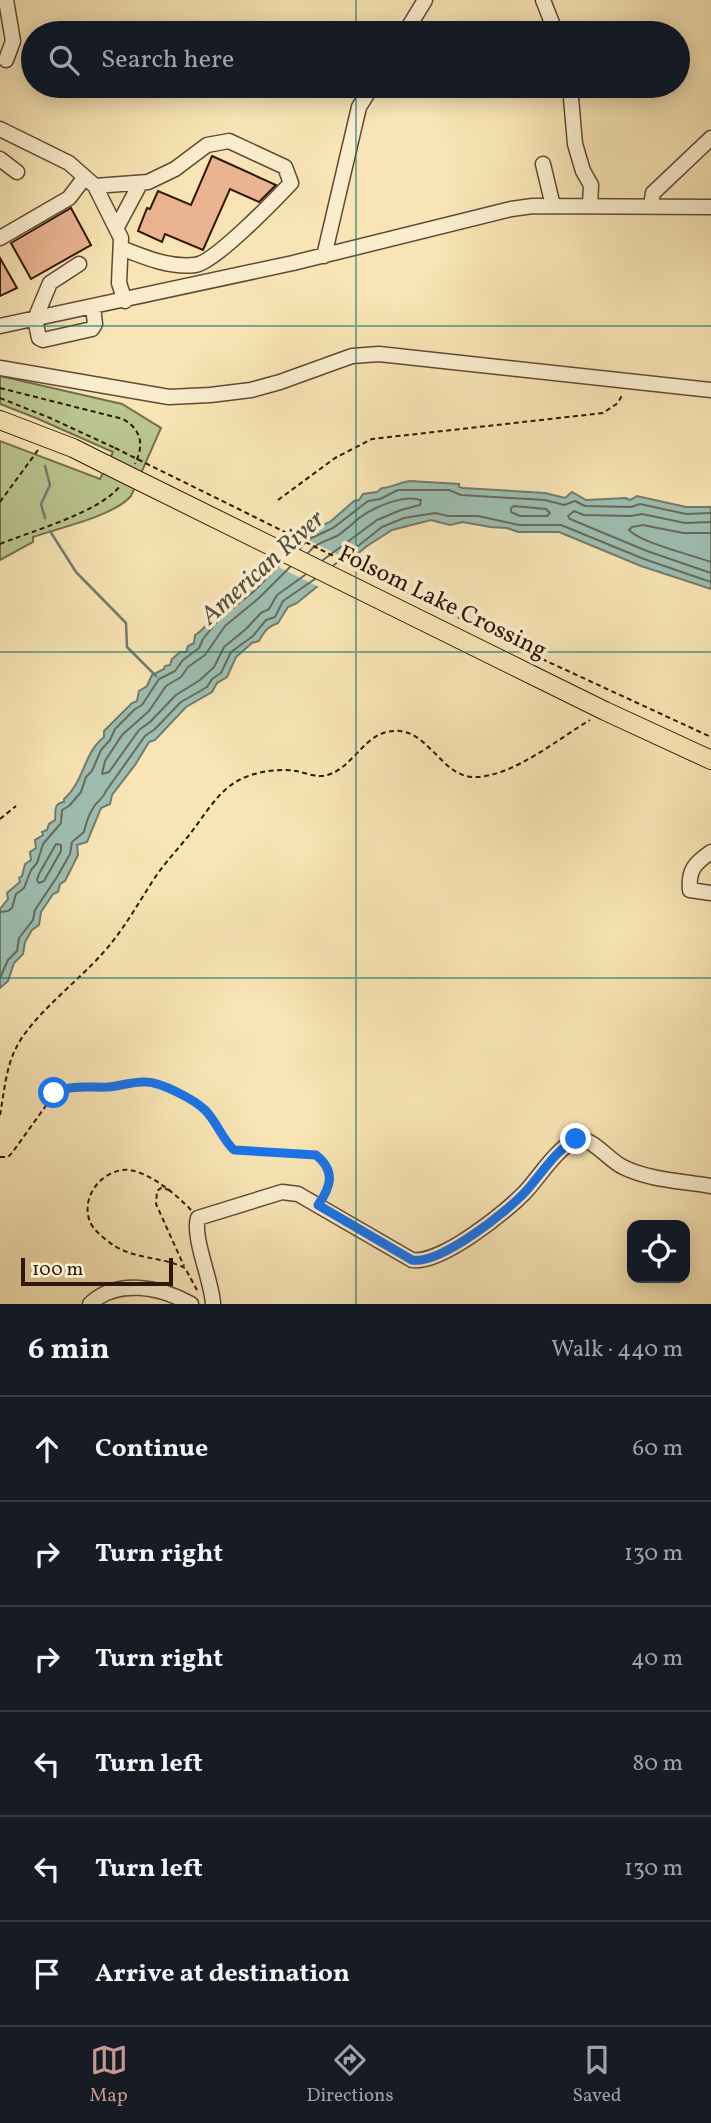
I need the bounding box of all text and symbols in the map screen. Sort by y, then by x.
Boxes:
search box [21,21,690,98]
icon: search [45,41,83,79]
text: Search here [101,42,234,78]
water label: American River [192,502,333,634]
street label: Folsom Lake Crossing [332,538,552,668]
route start [38,1077,69,1108]
route end [560,1123,591,1154]
map controls [627,1220,690,1283]
button: locate [627,1220,690,1283]
scale bar [21,1255,173,1287]
text: 100 m [32,1257,83,1283]
text: 6 min [28,1329,110,1371]
text: Walk · 440 m [551,1334,683,1366]
icon: ahead [28,1430,66,1468]
text: Continue [95,1431,208,1467]
text: 60 m [633,1433,683,1465]
icon: right [28,1535,66,1573]
text: Turn right [95,1536,223,1572]
text: 130 m [624,1538,683,1570]
icon: right [28,1640,66,1678]
text: Turn right [95,1641,223,1677]
text: 40 m [631,1643,683,1675]
icon: left [28,1745,66,1783]
text: Turn left [95,1746,203,1782]
text: 80 m [633,1748,683,1780]
icon: left [28,1850,66,1888]
text: Turn left [95,1851,203,1887]
text: 130 m [624,1853,683,1885]
icon: arrive [28,1955,66,1993]
text: Arrive at destination [95,1956,350,1992]
tab: Map [89,2041,128,2109]
tab: Directions [307,2041,394,2109]
tab: Saved [573,2041,621,2109]

